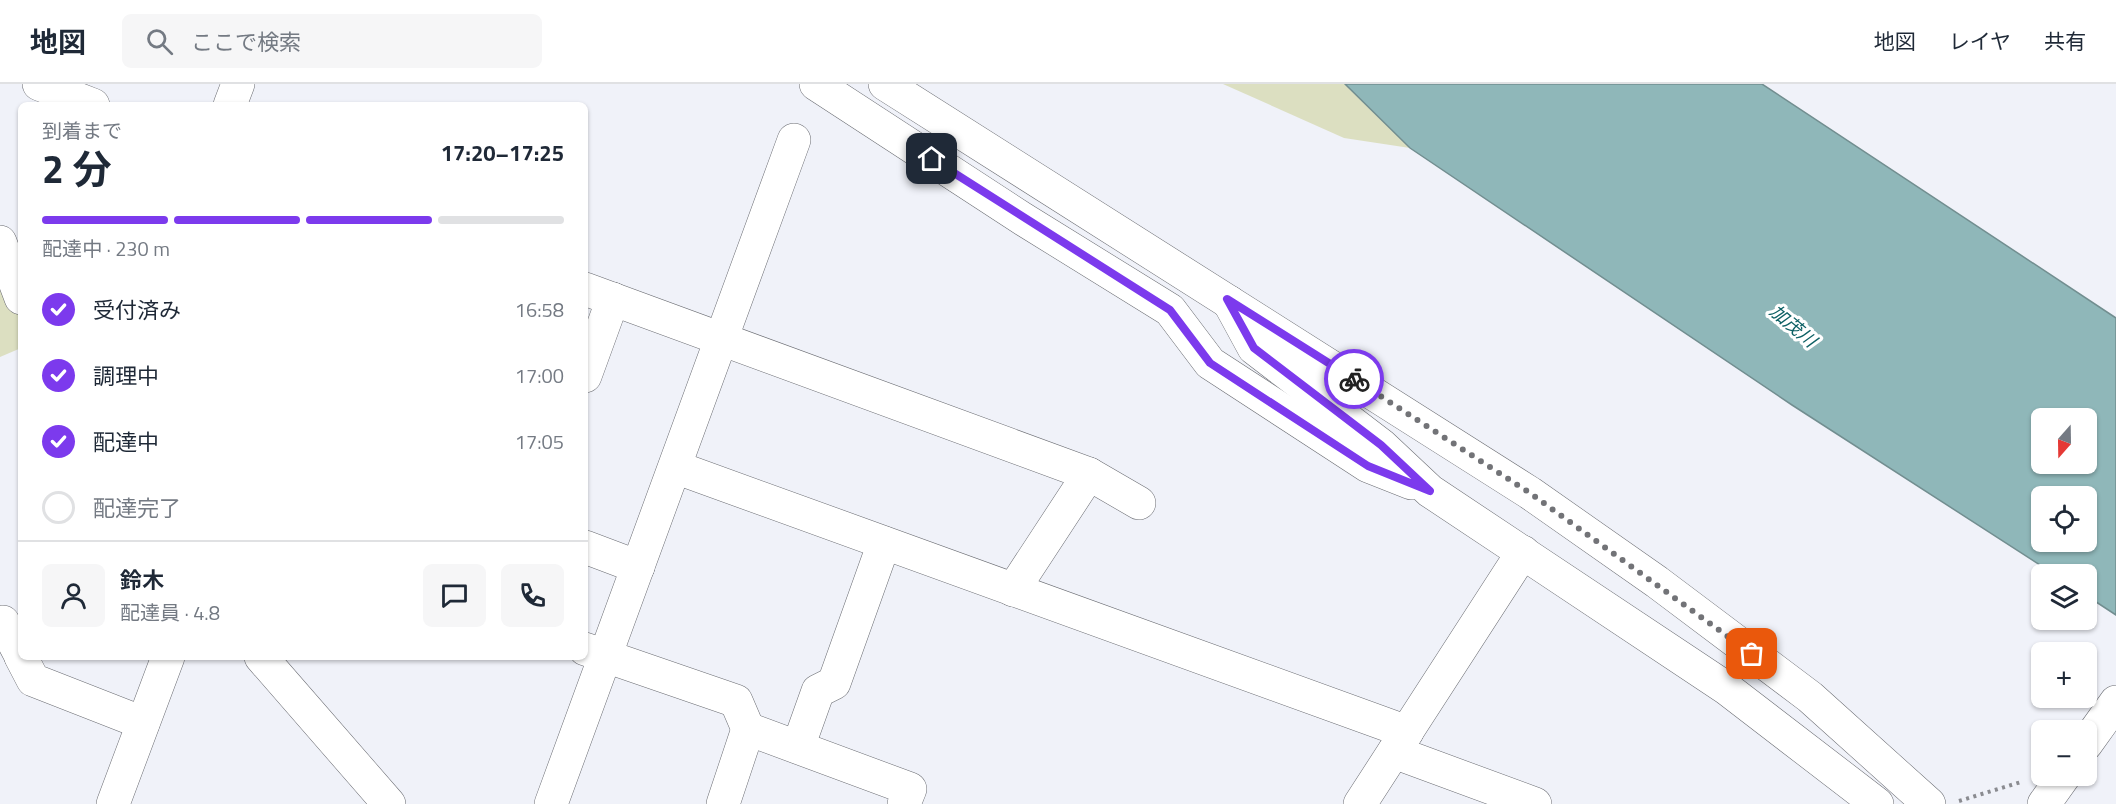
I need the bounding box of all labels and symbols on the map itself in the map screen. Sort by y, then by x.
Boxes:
pin [906,133,957,184]
water label: 加茂川 [1764,298,1824,355]
courier [1324,349,1384,409]
north arrow [2031,408,2097,474]
pin [1726,628,1777,679]

